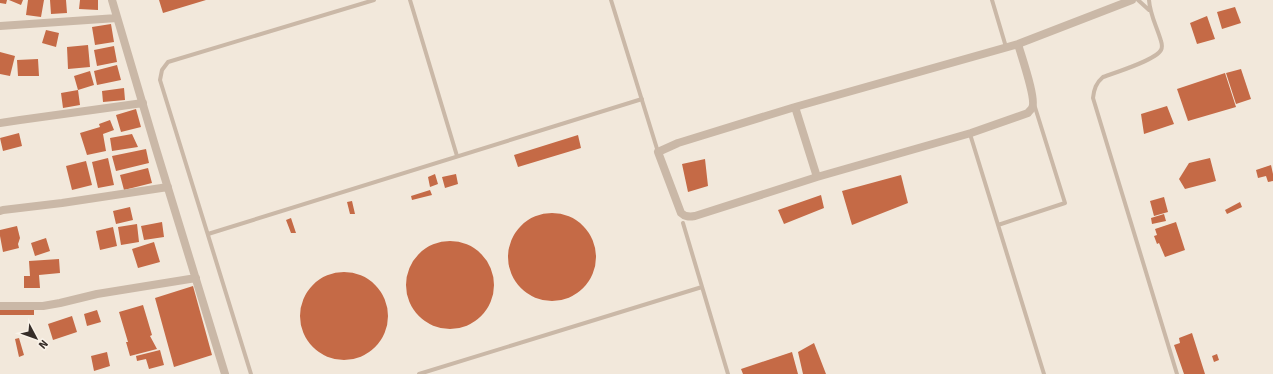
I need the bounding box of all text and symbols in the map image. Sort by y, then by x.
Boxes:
north arrow [16,318,56,358]
text: N [36,337,51,351]

